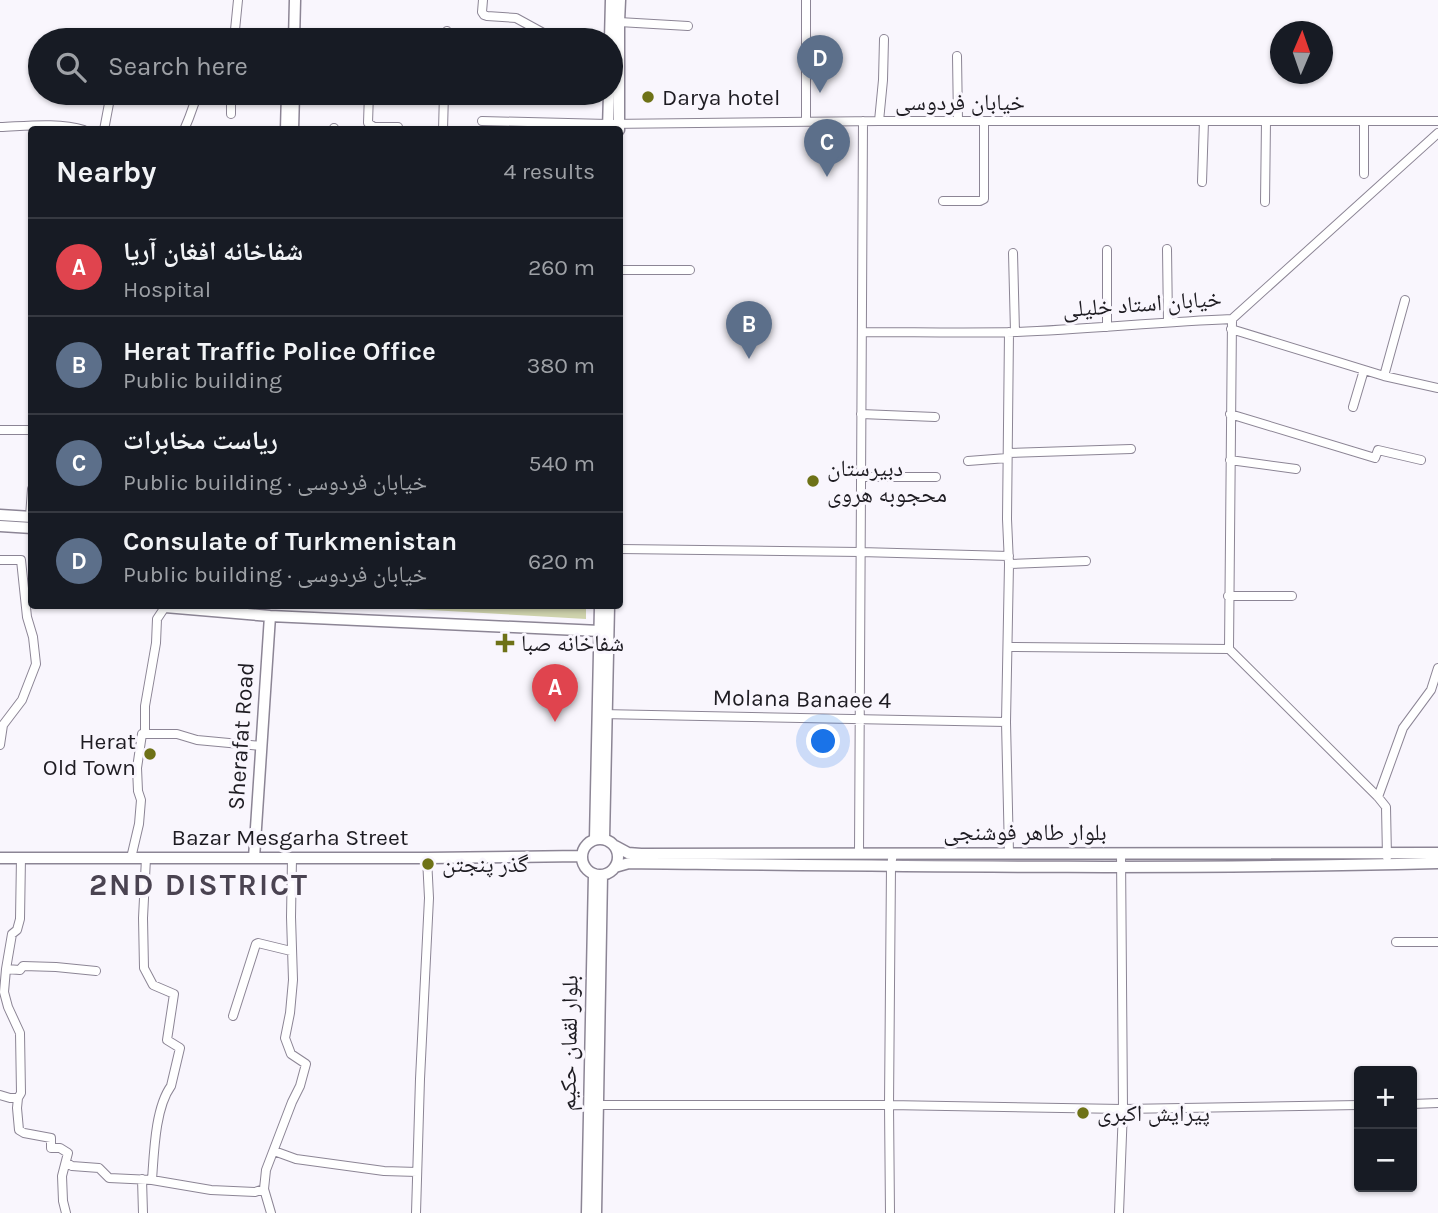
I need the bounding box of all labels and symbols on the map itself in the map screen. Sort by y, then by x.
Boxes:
north arrow [1270,21,1333,84]
pin: D [797,35,843,93]
place label: Darya hotel [662,84,780,111]
marker: Darya hotel [640,89,656,105]
street label: خیابان فردوسی [895,89,1025,116]
pin: C [804,119,850,177]
street label: خیابان استاد خلیلی [1062,285,1222,323]
pin: B [726,301,772,359]
place label: دبیرستان محجوبه هروی [827,455,947,508]
marker: دبیرستان محجوبه هروی [805,473,821,489]
place label: شفاخانه صبا [521,630,624,657]
marker: شفاخانه صبا [495,633,515,653]
street label: Sherafat Road [222,661,260,811]
pin: A [532,664,578,722]
street label: Molana Banaee 4 [712,684,892,714]
your location [806,724,840,758]
place label: Herat Old Town [43,728,136,781]
marker: Herat Old Town [142,746,158,762]
street label: بلوار طاهر فوشنجی [943,819,1107,846]
street label: Bazar Mesgarha Street [172,824,409,851]
place label: گذر پنجتن [442,851,529,878]
marker: گذر پنجتن [420,856,436,872]
district label: 2ND DISTRICT [89,867,309,903]
street label: بلوار لقمان حکیم [554,975,586,1111]
place label: پیرایش اکبری [1097,1100,1210,1127]
marker: پیرایش اکبری [1075,1105,1091,1121]

